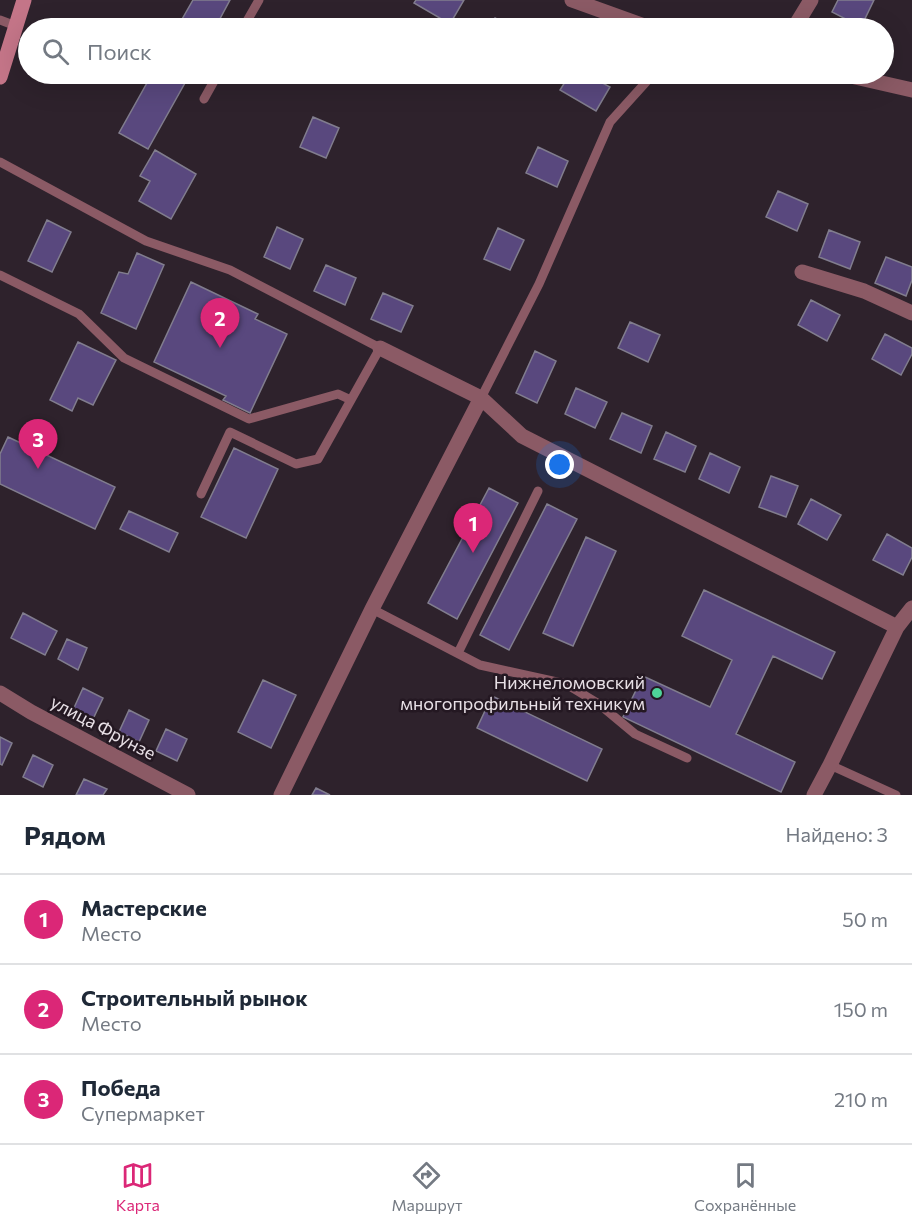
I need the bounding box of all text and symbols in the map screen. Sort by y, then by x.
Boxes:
search box [18,18,894,84]
icon: search [39,35,72,68]
text: Поиск [87,38,152,65]
pin: 2 [200,298,240,348]
pin: 3 [18,420,57,469]
your location [545,450,574,479]
pin: 1 [454,504,492,553]
place label: Нижнеломовский многопрофильный техникум [400,671,645,714]
marker: Нижнеломовский многопрофильный техникум [650,686,664,700]
street label: улица Фрунзе [47,690,160,764]
text: Рядом [24,819,106,850]
text: Найдено: 3 [786,822,888,846]
text: Мастерские [81,894,207,921]
text: 1 [39,907,48,931]
text: 50 m [842,907,888,931]
text: Место [81,921,142,945]
text: Строительный рынок [81,984,308,1011]
text: 2 [38,997,49,1021]
text: 150 m [834,997,888,1021]
text: Место [81,1011,142,1035]
text: Победа [81,1074,160,1101]
text: 3 [38,1087,49,1111]
text: 210 m [834,1087,888,1111]
text: Супермаркет [81,1101,205,1125]
tab: Карта [116,1159,160,1214]
tab: Маршрут [391,1159,463,1214]
tab: Сохранённые [694,1159,796,1214]

